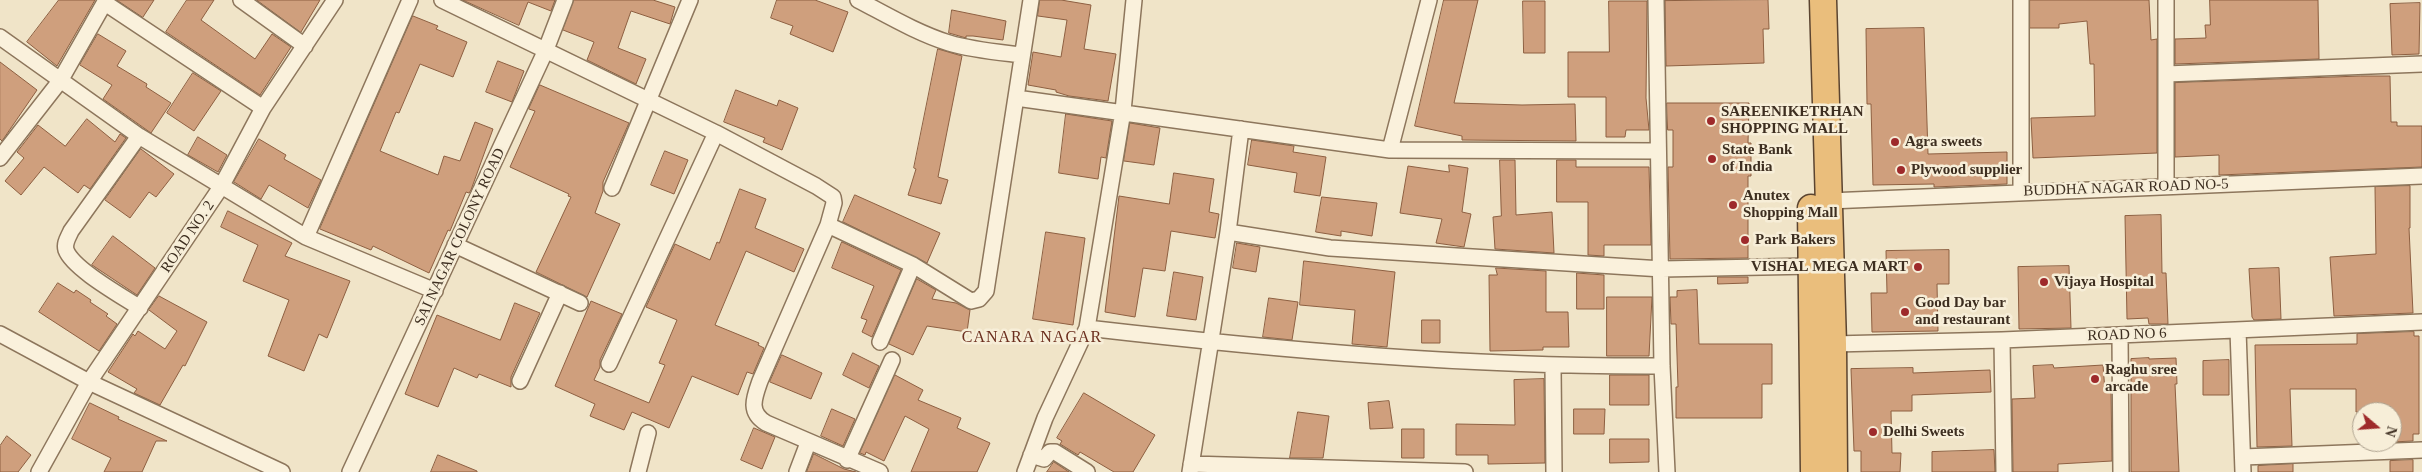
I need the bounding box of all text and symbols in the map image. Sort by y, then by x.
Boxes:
place label: SAREENIKETRHAN SHOPPING MALL [1721,103,1864,138]
marker: SAREENIKETRHAN SHOPPING MALL [1705,115,1717,127]
place label: Agra sweets [1905,133,1982,151]
marker: Agra sweets [1889,136,1901,148]
place label: State Bank of India [1722,141,1792,176]
street label: SAI NAGAR COLONY ROAD [411,145,509,329]
marker: State Bank of India [1706,153,1718,165]
place label: Plywood supplier [1911,161,2022,179]
marker: Plywood supplier [1895,164,1907,176]
street label: BUDDHA NAGAR ROAD NO-5 [2023,175,2229,201]
place label: Anutex Shopping Mall [1743,187,1838,222]
street label: ROAD NO. 2 [157,198,219,276]
marker: Anutex Shopping Mall [1727,199,1739,211]
place label: Park Bakers [1755,231,1835,249]
marker: Park Bakers [1739,234,1751,246]
place label: VISHAL MEGA MART [1751,258,1908,276]
marker: VISHAL MEGA MART [1912,261,1924,273]
place label: Vijaya Hospital [2054,273,2154,291]
marker: Vijaya Hospital [2038,276,2050,288]
place label: Good Day bar and restaurant [1915,294,2010,329]
marker: Good Day bar and restaurant [1899,306,1911,318]
street label: ROAD NO 6 [2087,325,2167,345]
district label: CANARA NAGAR [960,328,1104,348]
place label: Raghu sree arcade [2105,361,2177,396]
marker: Raghu sree arcade [2089,373,2101,385]
north arrow [2352,402,2402,452]
place label: Delhi Sweets [1883,423,1964,441]
text: N [2382,424,2399,439]
marker: Delhi Sweets [1867,426,1879,438]

